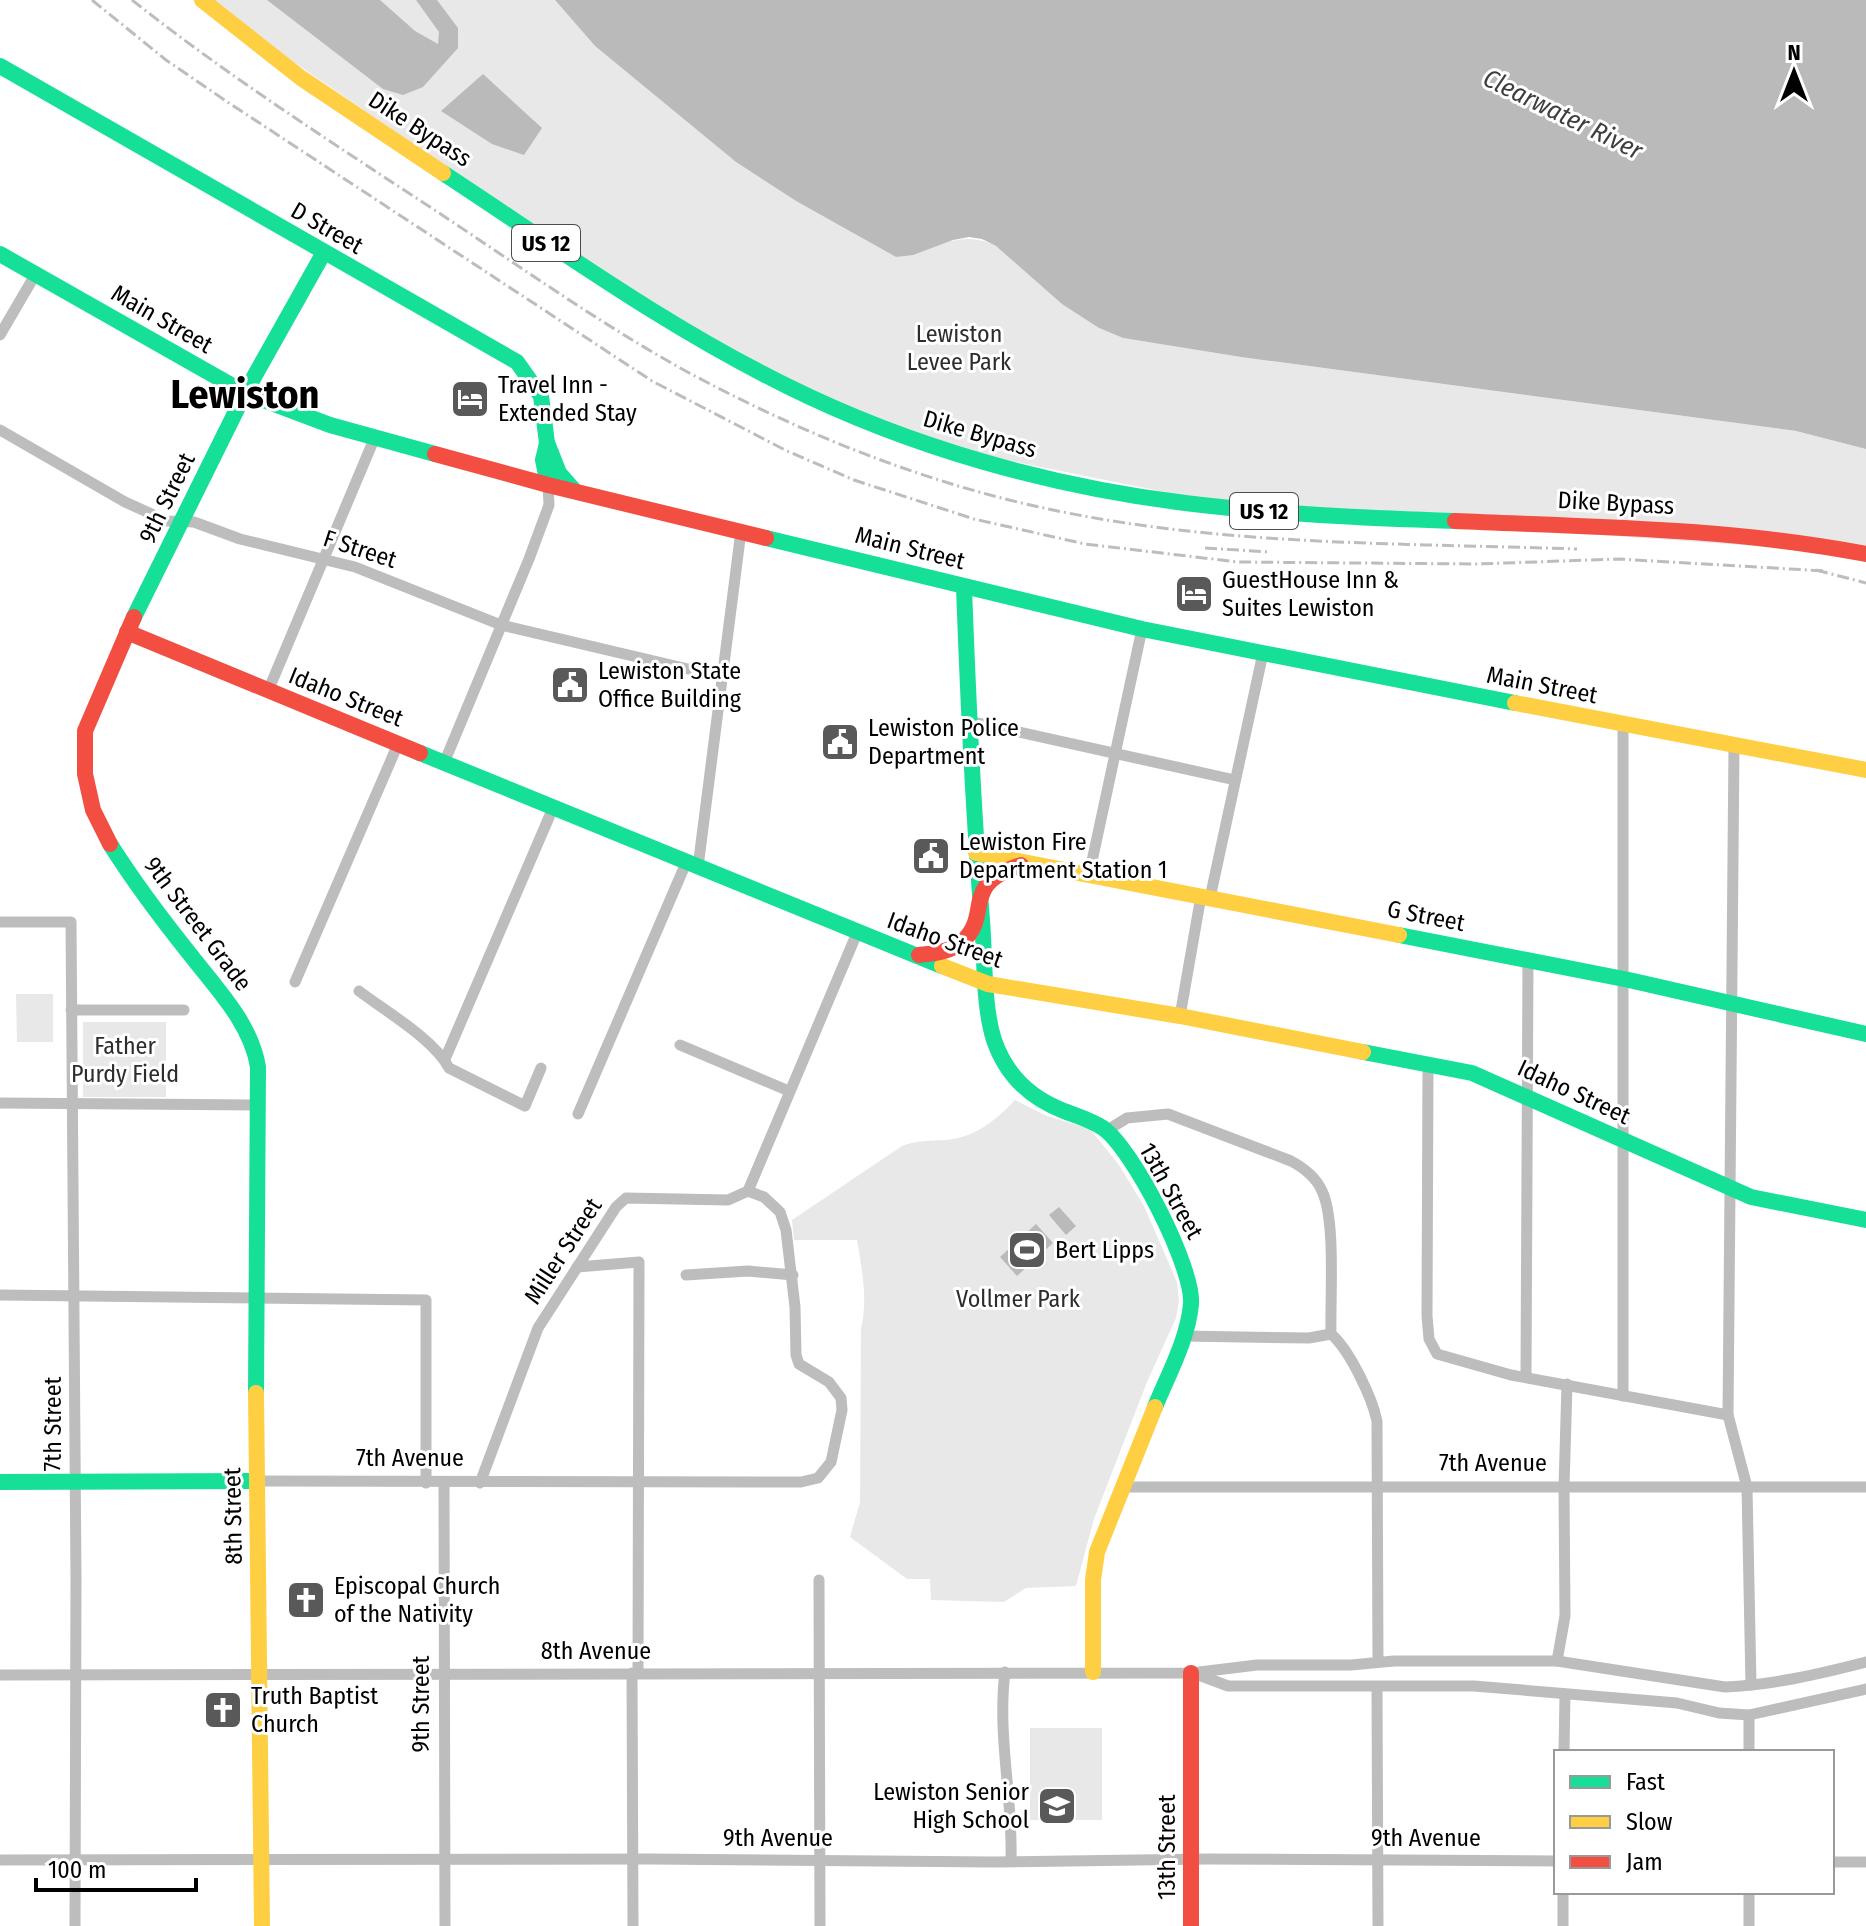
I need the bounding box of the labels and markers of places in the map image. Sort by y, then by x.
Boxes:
place label: Travel Inn - Extended Stay [498,371,637,427]
hotel icon: Travel Inn - Extended Stay [449,378,491,420]
place label: GuestHouse Inn & Suites Lewiston [1222,566,1399,622]
hotel icon: GuestHouse Inn & Suites Lewiston [1173,573,1215,615]
place label: Lewiston State Office Building [598,657,742,713]
public building icon: Lewiston State Office Building [549,664,591,706]
place label: Lewiston Police Department [868,714,1019,770]
public building icon: Lewiston Police Department [819,721,861,763]
place label: Lewiston Fire Department Station 1 [959,828,1167,884]
public building icon: Lewiston Fire Department Station 1 [910,835,952,877]
sports icon: Bert Lipps [1006,1229,1048,1271]
place label: Bert Lipps [1055,1236,1154,1264]
place label: Episcopal Church of the Nativity [334,1572,500,1628]
church icon: Episcopal Church of the Nativity [285,1579,327,1621]
place label: Truth Baptist Church [251,1682,378,1738]
church icon: Truth Baptist Church [202,1689,244,1731]
place label: Lewiston Senior High School [873,1778,1030,1834]
school or university icon: Lewiston Senior High School [1036,1785,1078,1827]

